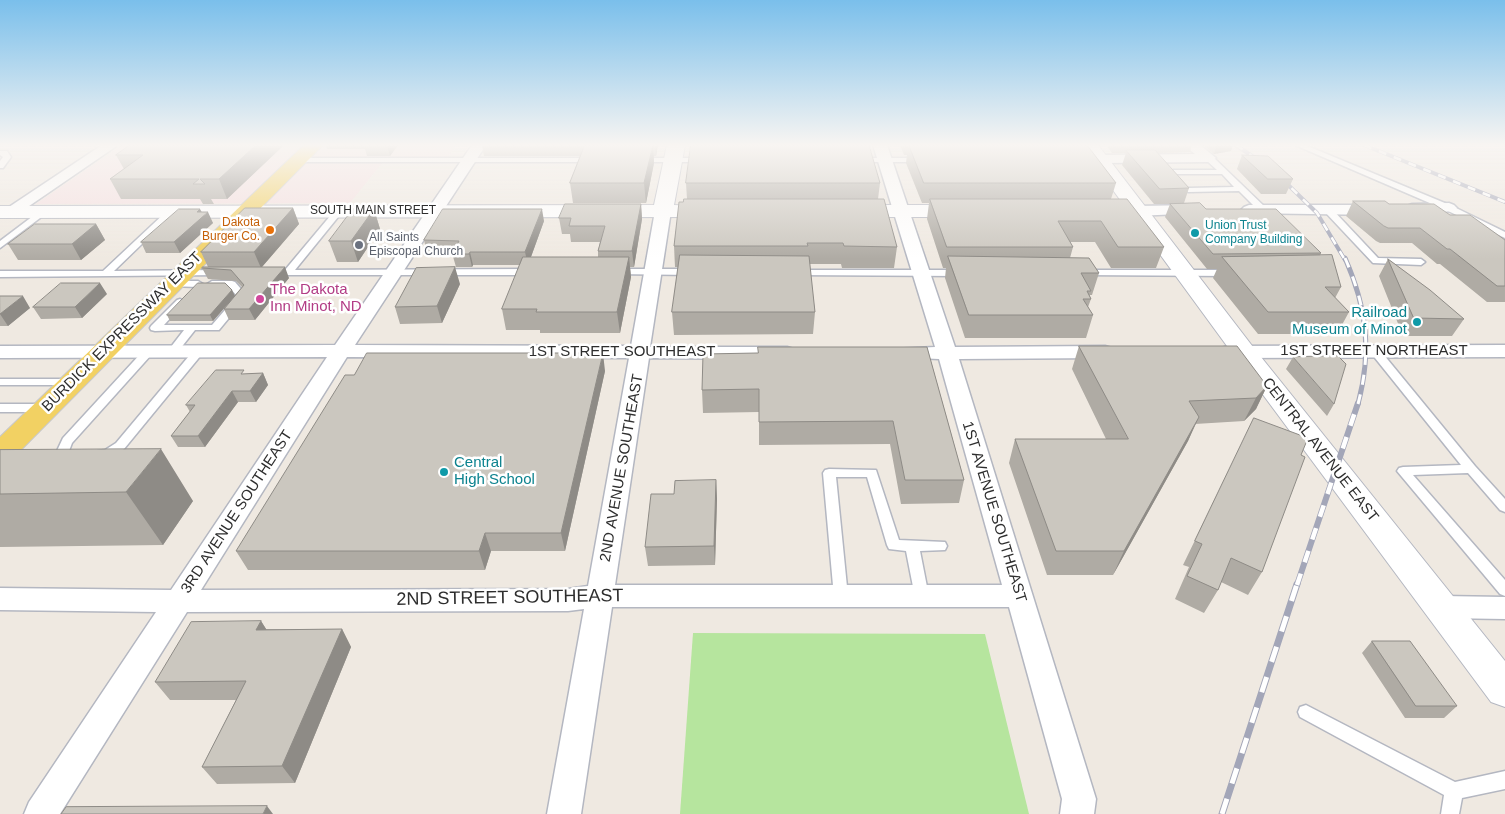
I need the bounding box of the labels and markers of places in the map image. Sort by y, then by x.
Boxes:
place label: Dakota Burger Co. [202,216,260,244]
place label: Union Trust Company Building [1205,219,1302,247]
marker: Dakota Burger Co. [264,224,276,236]
marker: Union Trust Company Building [1189,227,1201,239]
place label: All Saints Episcopal Church [369,231,463,259]
marker: All Saints Episcopal Church [353,239,365,251]
place label: The Dakota Inn Minot, ND [270,281,362,316]
marker: The Dakota Inn Minot, ND [254,293,266,305]
place label: Railroad Museum of Minot [1292,304,1407,339]
marker: Railroad Museum of Minot [1411,316,1423,328]
place label: Central High School [454,454,535,489]
marker: Central High School [438,466,450,478]

